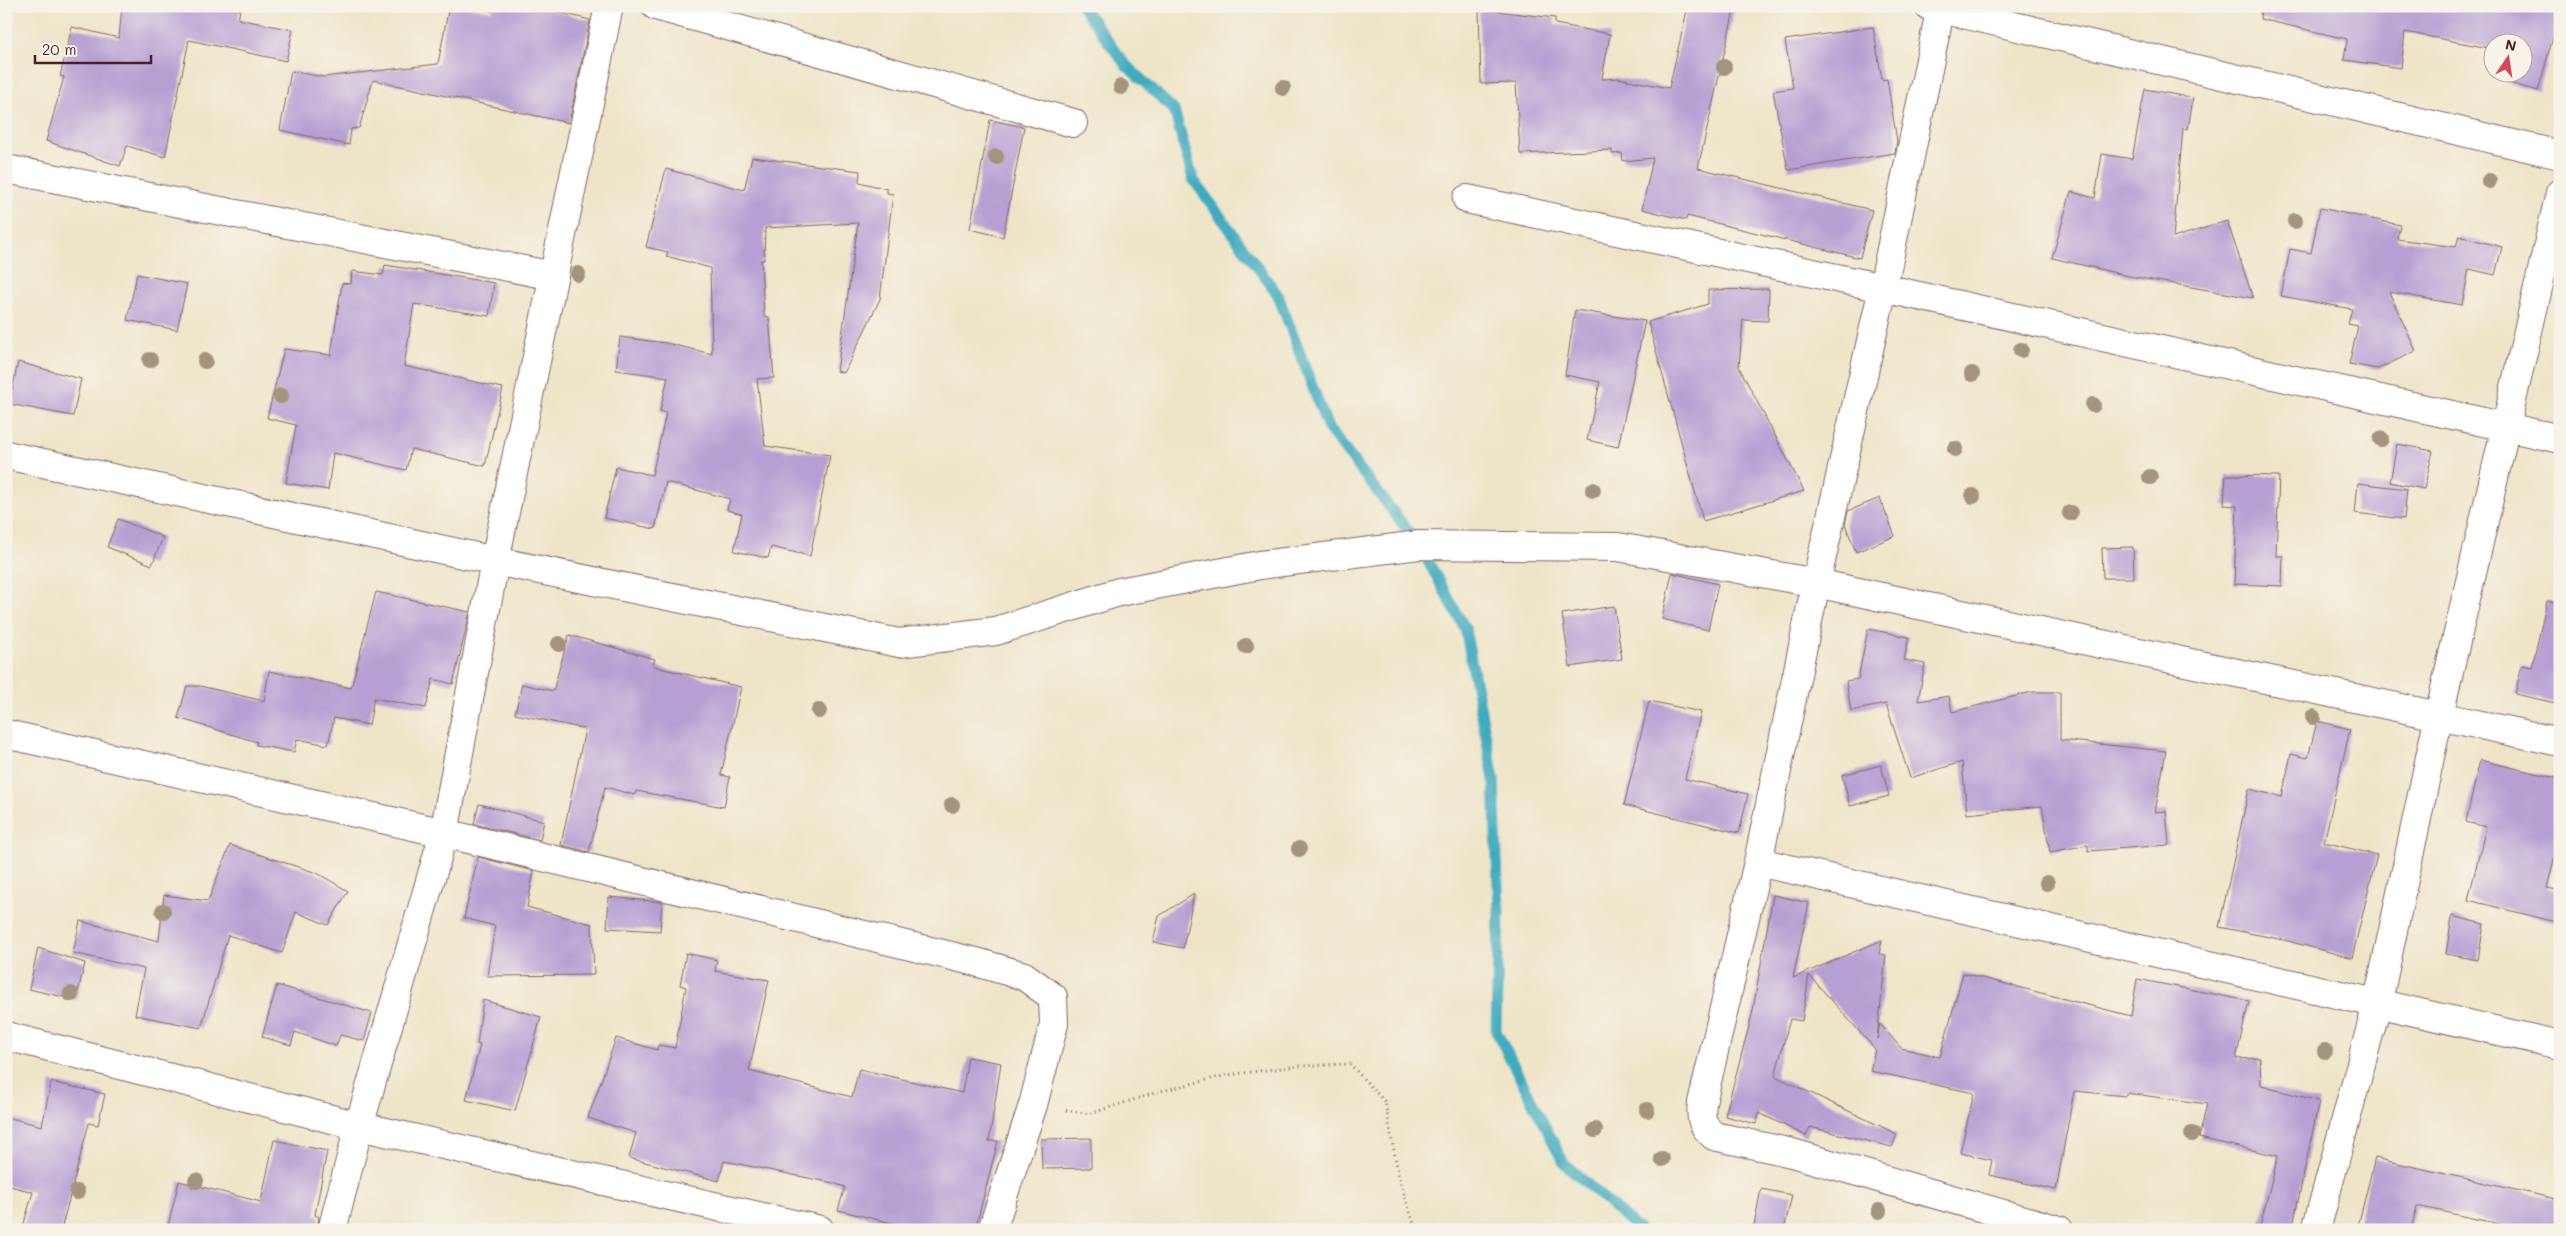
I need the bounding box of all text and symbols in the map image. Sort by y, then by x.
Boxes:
scale bar [35,32,151,64]
north arrow [2484,32,2534,82]
text: N [2504,34,2518,55]
text: 20 m [42,39,76,59]

